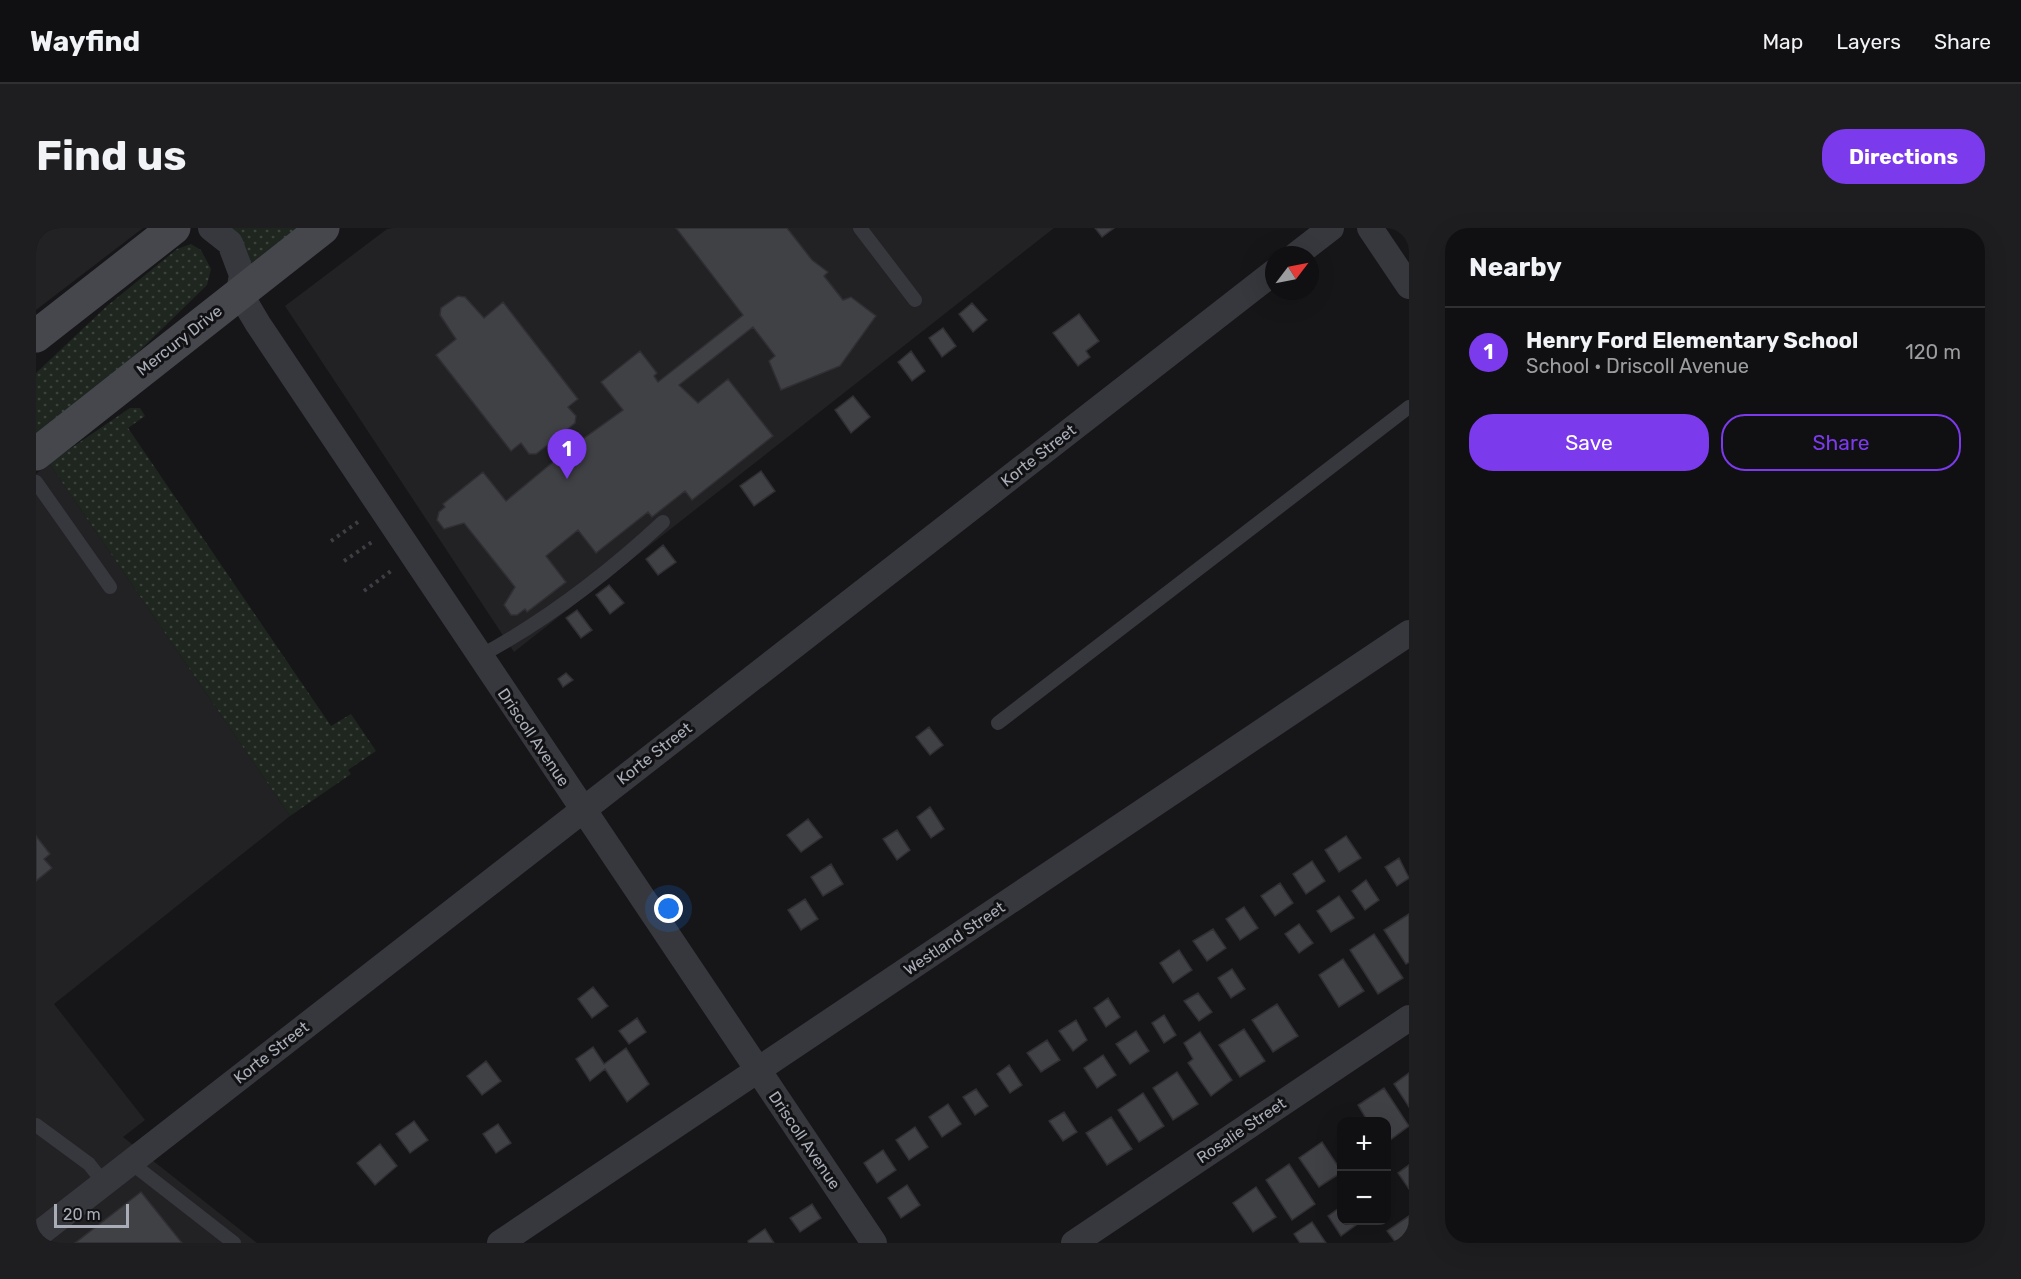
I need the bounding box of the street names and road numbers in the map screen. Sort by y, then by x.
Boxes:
street label: Mercury Drive [133,301,226,380]
street label: Korte Street [997,420,1080,491]
street label: Driscoll Avenue [494,685,573,790]
street label: Korte Street [613,718,696,789]
street label: Westland Street [900,898,1008,979]
street label: Korte Street [230,1017,313,1088]
street label: Driscoll Avenue [765,1088,844,1193]
street label: Rosalie Street [1193,1094,1289,1167]

